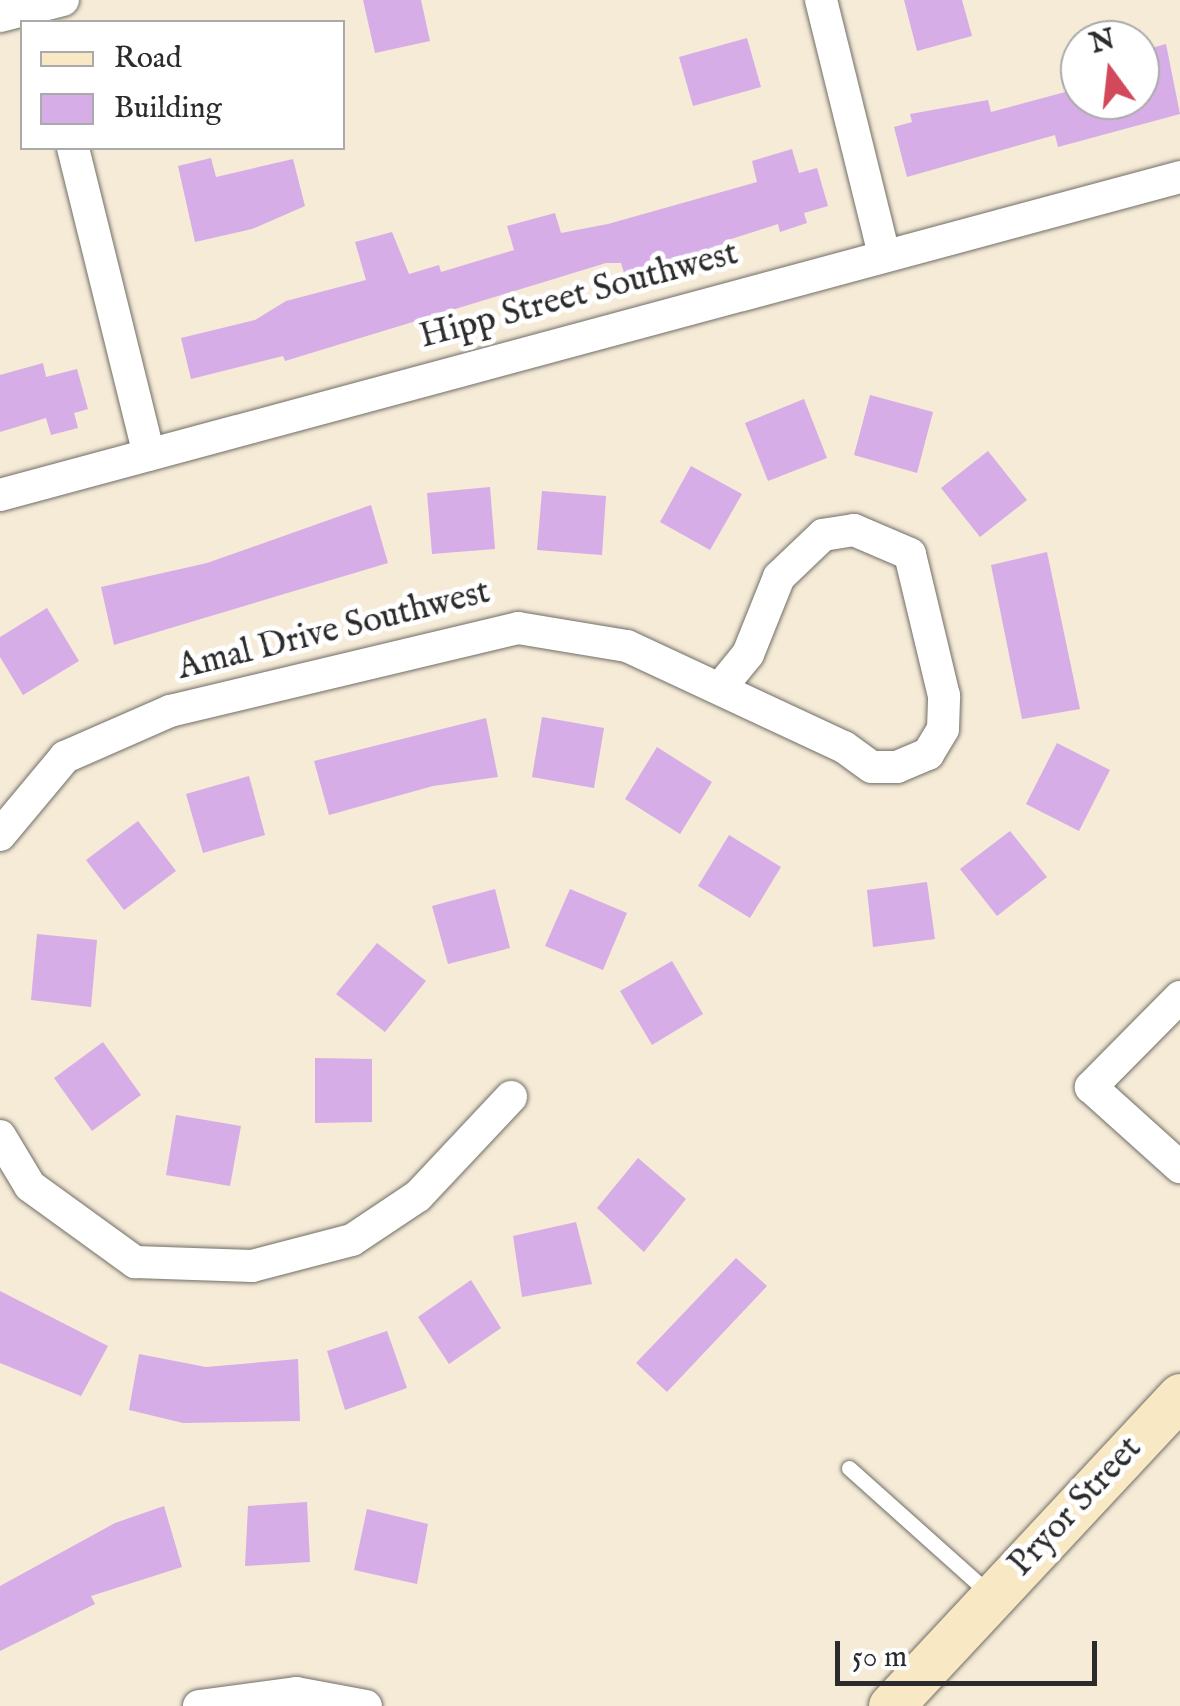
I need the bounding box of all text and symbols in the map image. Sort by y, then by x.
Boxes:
legend [20,20,345,150]
north arrow [1060,20,1160,120]
text: N [1086,22,1119,63]
text: Road [114,40,182,78]
text: Building [114,90,222,128]
street label: Hipp Street Southwest [415,233,743,359]
street label: Amal Drive Southwest [174,572,494,690]
street label: Pryor Street [1001,1428,1151,1586]
scale bar [840,1621,1102,1683]
text: 50 m [852,1639,907,1677]

